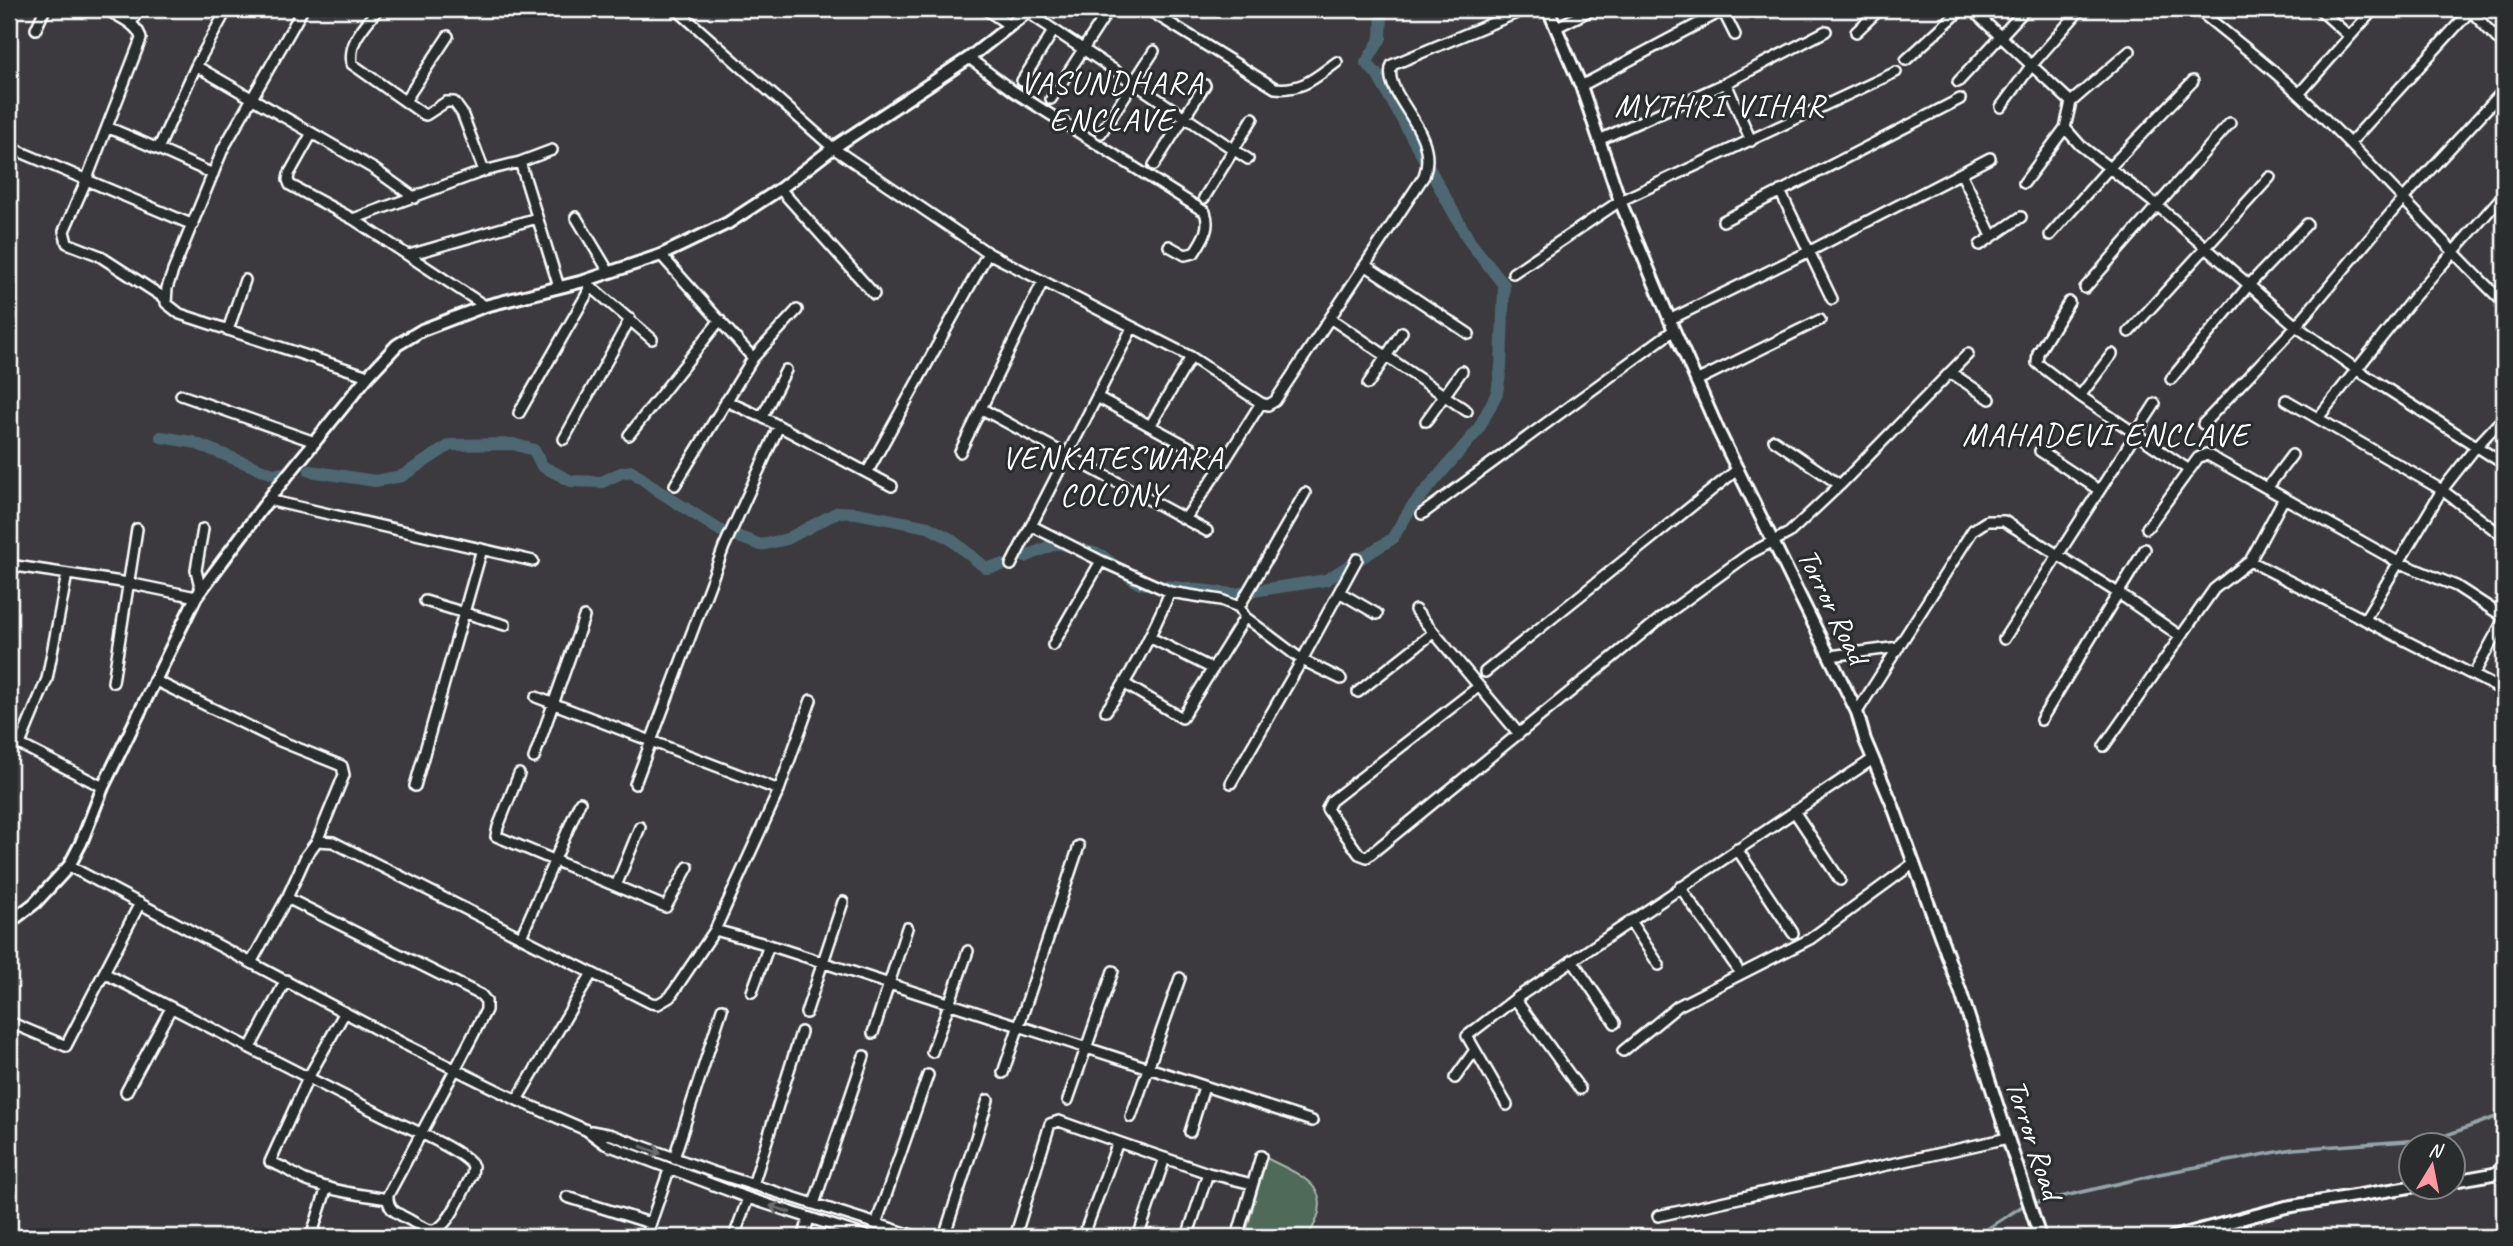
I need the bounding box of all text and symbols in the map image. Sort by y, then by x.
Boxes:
district label: VASUNDHARA ENCLAVE [1020,62,1204,140]
district label: MYTHRI VIHAR [1615,85,1827,126]
district label: MAHADEVI ENCLAVE [1962,414,2252,455]
district label: VENKATESWARA COLONY [1002,437,1224,515]
street label: Torror Road [1789,542,1879,673]
street label: Torror Road [1997,1075,2072,1207]
north arrow [2398,1130,2468,1200]
text: N [2427,1137,2446,1164]
one-way arrow [639,1144,661,1157]
one-way arrow [770,1202,792,1214]

